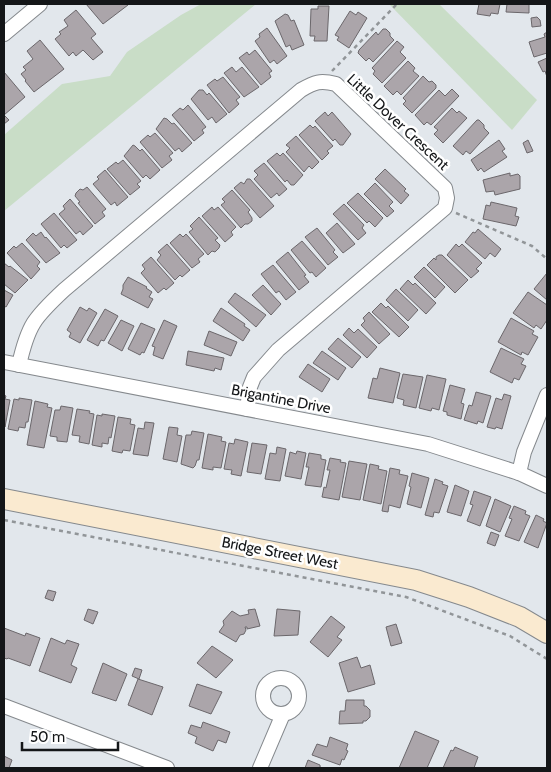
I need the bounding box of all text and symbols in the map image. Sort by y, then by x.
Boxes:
street label: Little Dover Crescent [343,70,453,174]
street label: Brigantine Drive [230,381,333,418]
street label: Bridge Street West [220,533,340,573]
scale bar [22,720,119,752]
text: 50 m [30,728,65,746]

